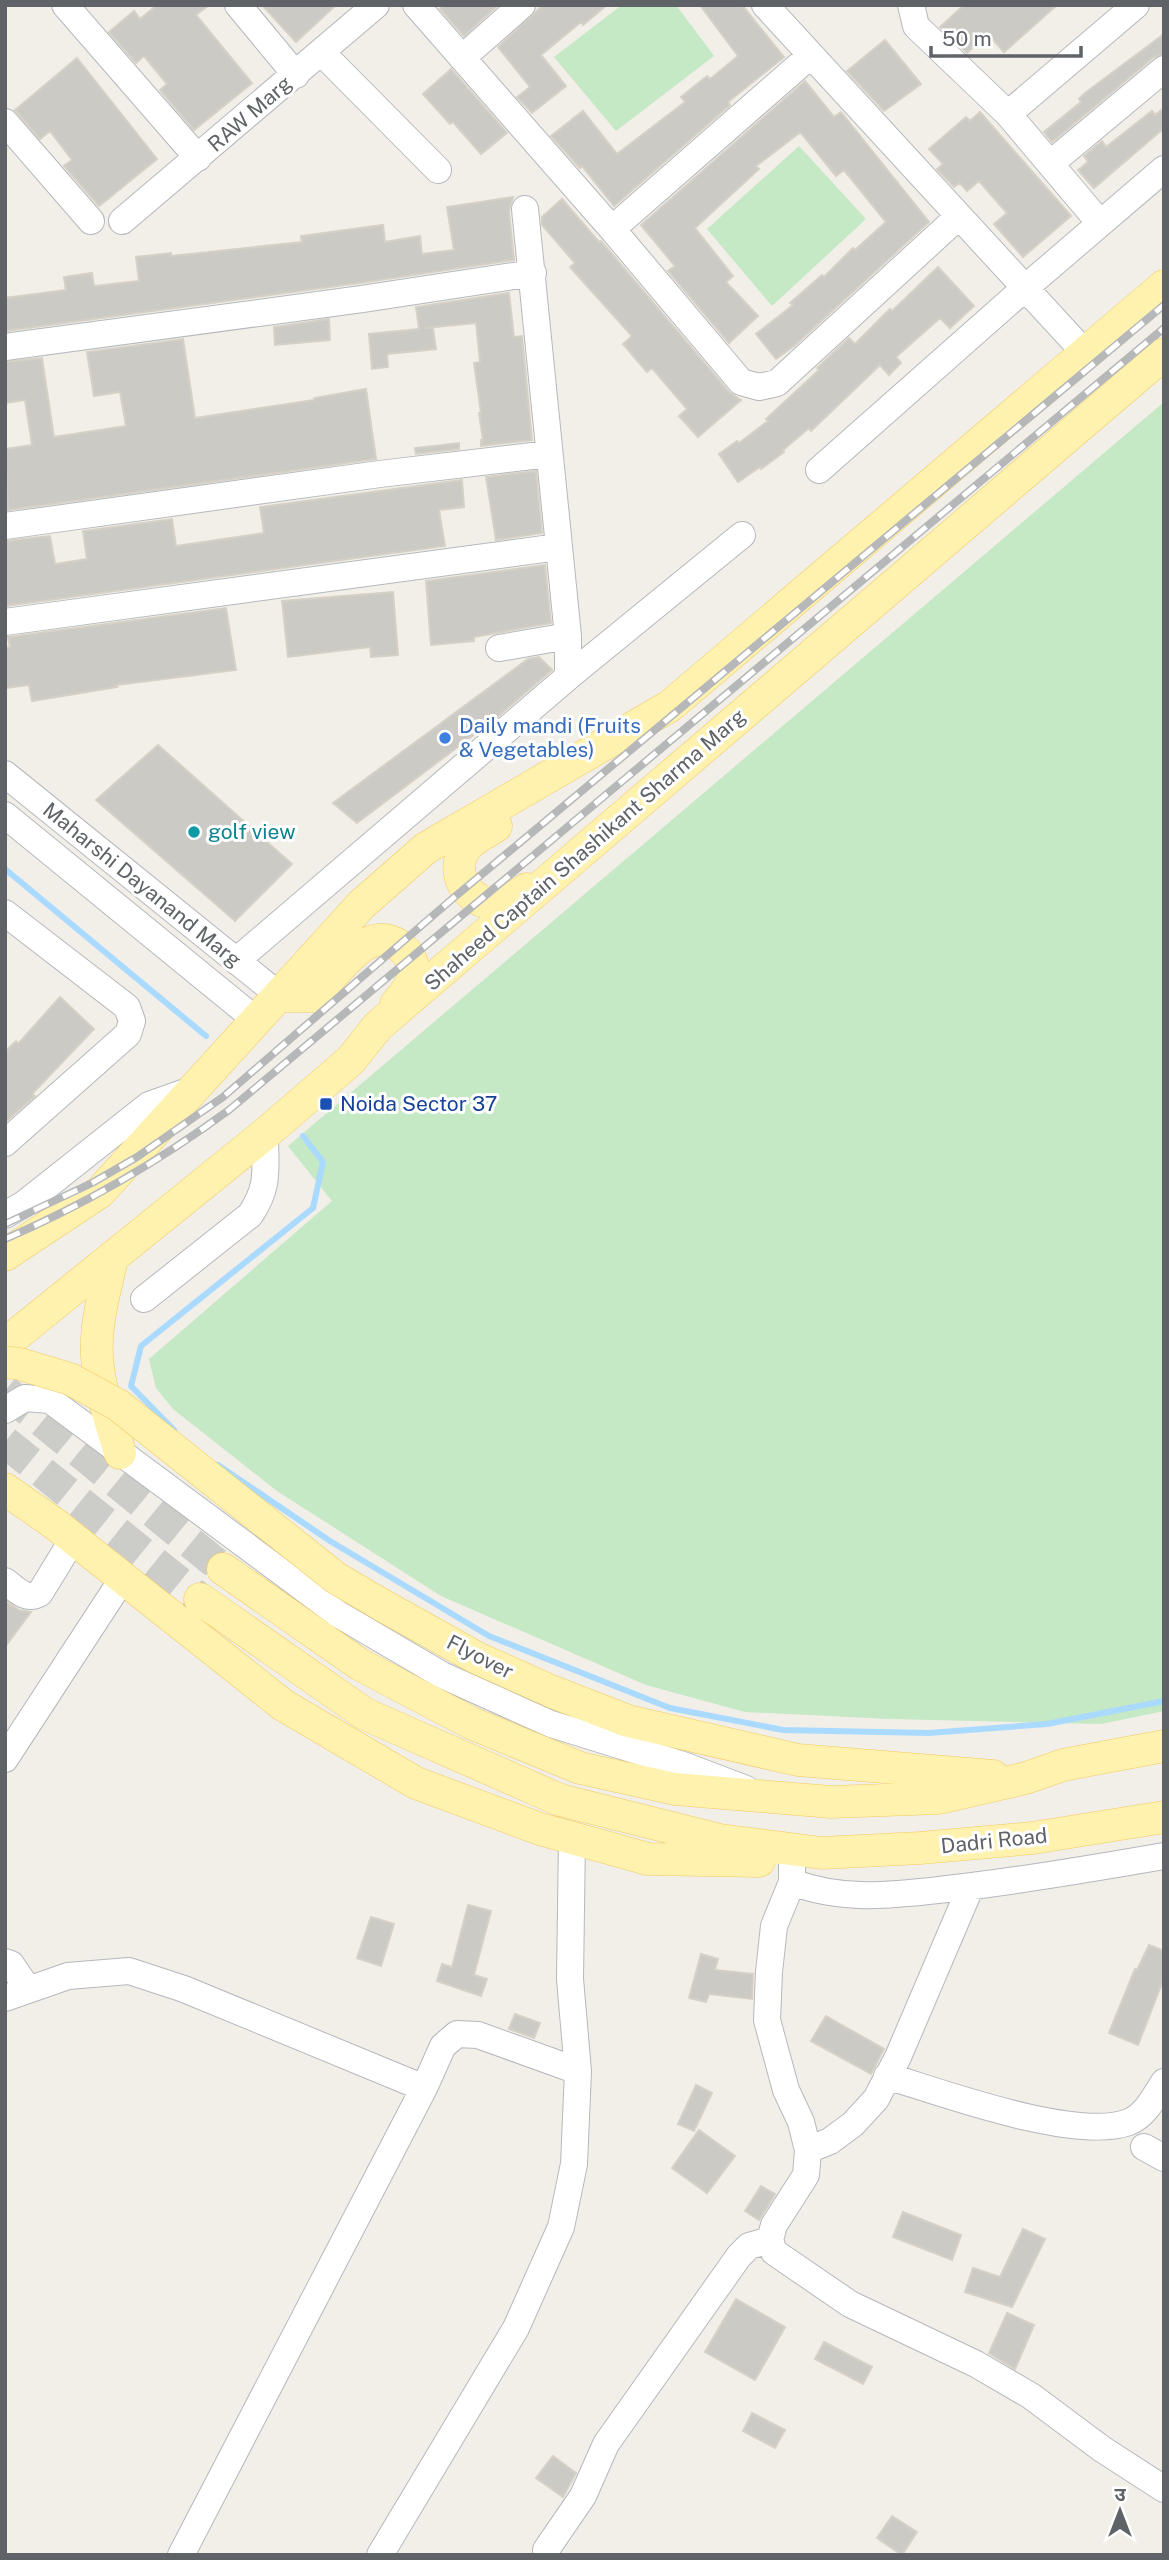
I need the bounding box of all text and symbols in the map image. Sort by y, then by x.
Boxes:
scale bar [931,14,1082,58]
text: 50 m [942,26,992,51]
street label: RAW Marg [203,70,297,157]
street label: Shaheed Captain Shashikant Sharma Marg [419,703,750,996]
place label: Daily mandi (Fruits & Vegetables) [459,713,641,762]
marker: Daily mandi (Fruits & Vegetables) [437,730,453,746]
street label: Maharshi Dayanand Marg [38,797,247,972]
place label: golf view [208,819,296,844]
marker: golf view [186,824,202,840]
place label: Noida Sector 37 [340,1091,497,1116]
marker: Noida Sector 37 [318,1096,334,1112]
street label: Flyover [443,1629,518,1684]
street label: Dadri Road [939,1822,1049,1859]
north arrow [1085,2476,1155,2546]
text: उ [1114,2483,1126,2505]

